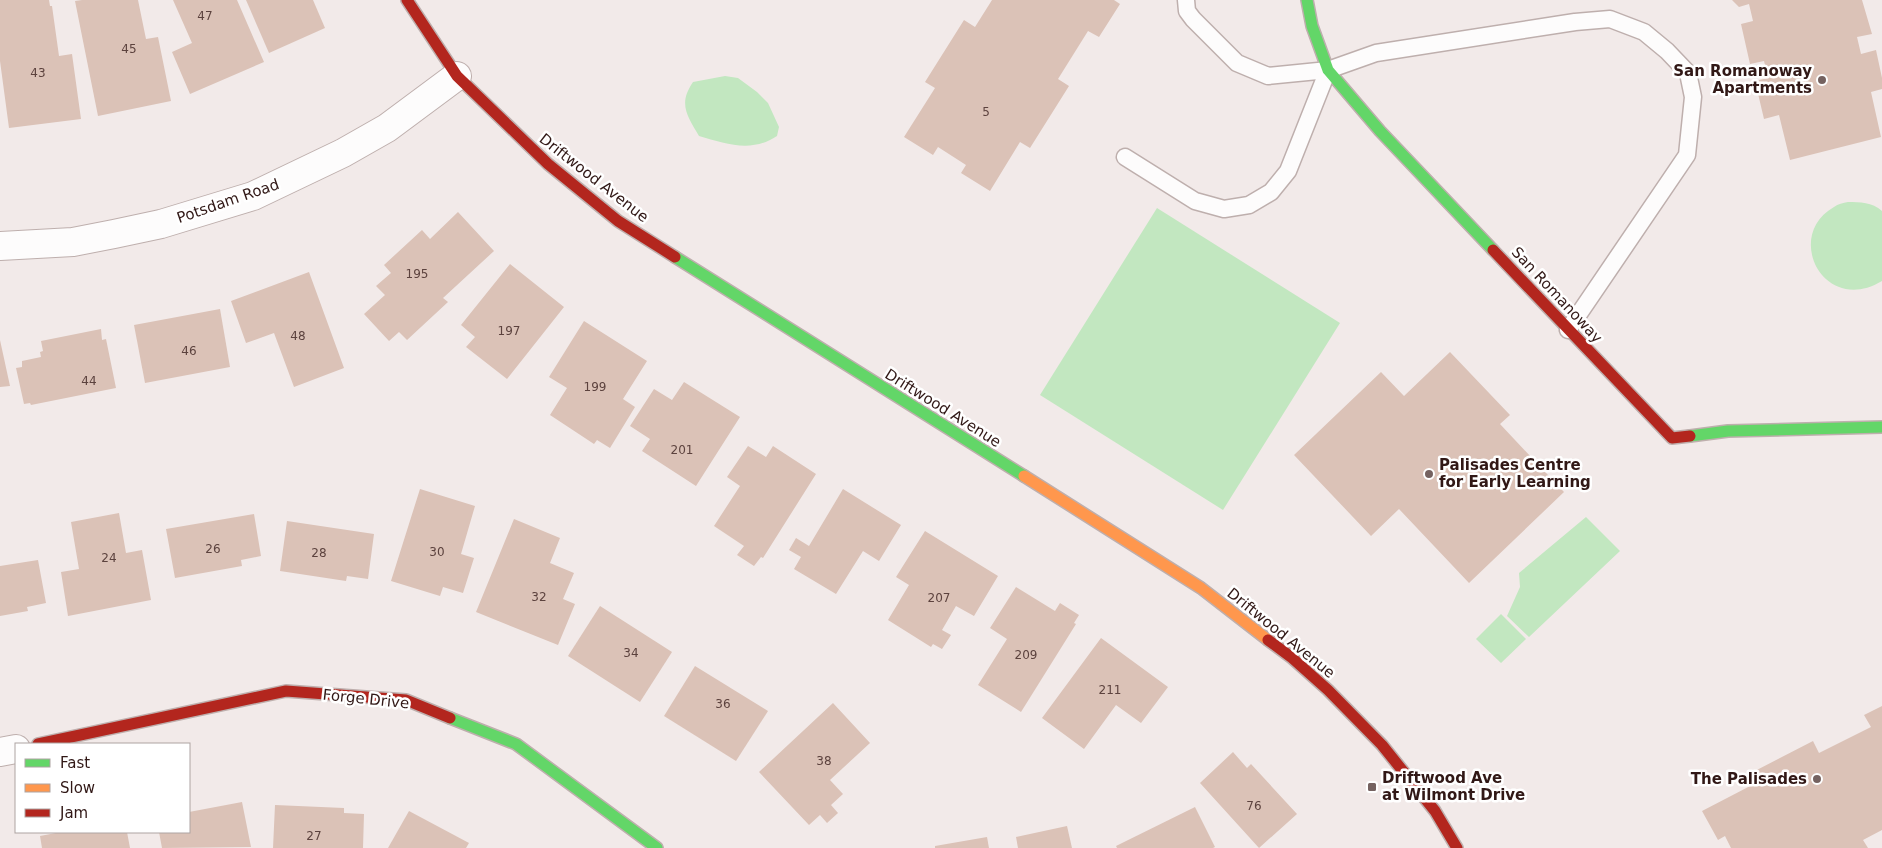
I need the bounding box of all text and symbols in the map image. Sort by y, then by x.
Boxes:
house number: 47 [197,9,213,23]
house number: 45 [121,42,137,56]
place label: San Romanoway Apartments [1673,62,1812,97]
house number: 43 [30,66,46,80]
marker: San Romanoway Apartments [1816,74,1828,86]
house number: 5 [982,105,990,119]
street label: Driftwood Avenue [536,130,652,226]
street label: Potsdam Road [174,175,282,227]
street label: San Romanoway [1508,243,1606,347]
house number: 195 [406,267,428,281]
house number: 197 [498,324,520,338]
house number: 48 [290,329,306,343]
house number: 46 [181,344,197,358]
street label: Driftwood Avenue [882,365,1004,451]
house number: 44 [81,374,97,388]
house number: 199 [584,380,606,394]
house number: 201 [671,443,693,457]
place label: Palisades Centre for Early Learning [1439,456,1591,491]
marker: Palisades Centre for Early Learning [1423,468,1435,480]
house number: 26 [205,542,221,556]
house number: 30 [429,545,445,559]
house number: 28 [311,546,327,560]
house number: 24 [101,551,117,565]
street label: Driftwood Avenue [1223,584,1339,682]
house number: 32 [531,590,547,604]
house number: 207 [928,591,950,605]
house number: 34 [623,646,639,660]
house number: 209 [1015,648,1037,662]
house number: 211 [1099,683,1121,697]
street label: Forge Drive [322,686,410,712]
house number: 36 [715,697,731,711]
legend [15,743,190,833]
text: Fast [60,754,90,772]
house number: 38 [816,754,832,768]
place label: Driftwood Ave at Wilmont Drive [1382,769,1525,804]
place label: The Palisades [1691,770,1807,788]
marker: The Palisades [1811,773,1823,785]
text: Slow [60,779,95,797]
marker: Driftwood Ave at Wilmont Drive [1366,781,1378,793]
house number: 76 [1246,799,1262,813]
text: Jam [59,804,88,822]
house number: 27 [306,829,322,843]

